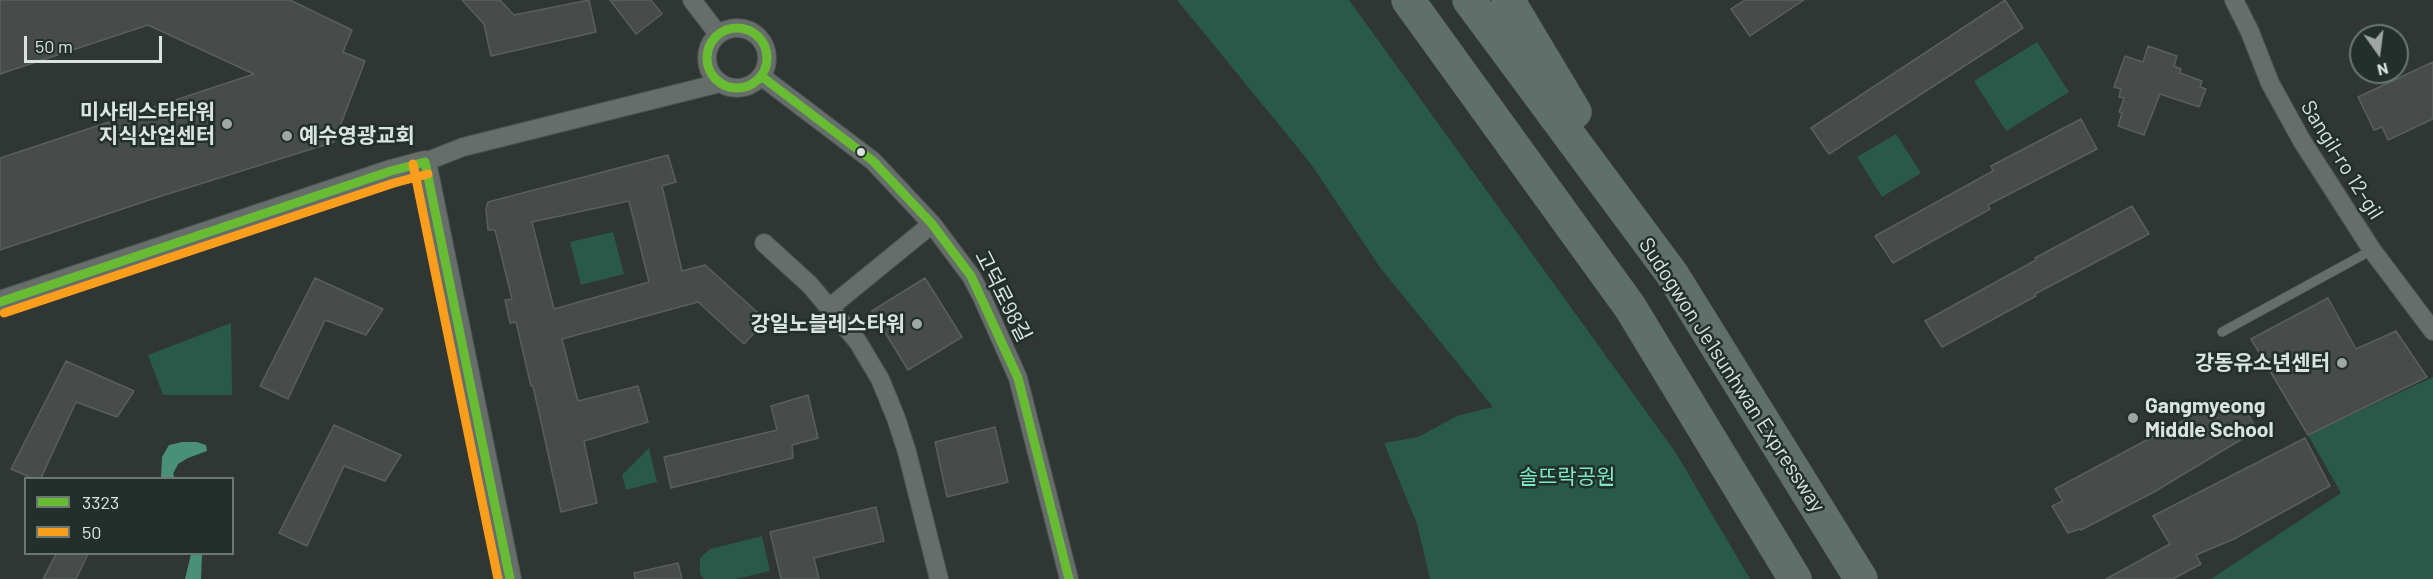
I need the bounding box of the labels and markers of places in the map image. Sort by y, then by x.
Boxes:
place label: 미사테스타타워 지식산업센터 [80,99,215,149]
marker: 미사테스타타워 지식산업센터 [220,117,234,131]
place label: 예수영광교회 [299,123,415,149]
marker: 예수영광교회 [280,129,294,143]
unlabelled marker [855,146,867,158]
place label: 강일노블레스타워 [750,311,905,337]
marker: 강일노블레스타워 [910,317,924,331]
place label: 강동유소년센터 [2195,350,2330,376]
marker: 강동유소년센터 [2335,356,2349,370]
place label: Gangmyeong Middle School [2145,393,2274,443]
marker: Gangmyeong Middle School [2126,411,2140,425]

